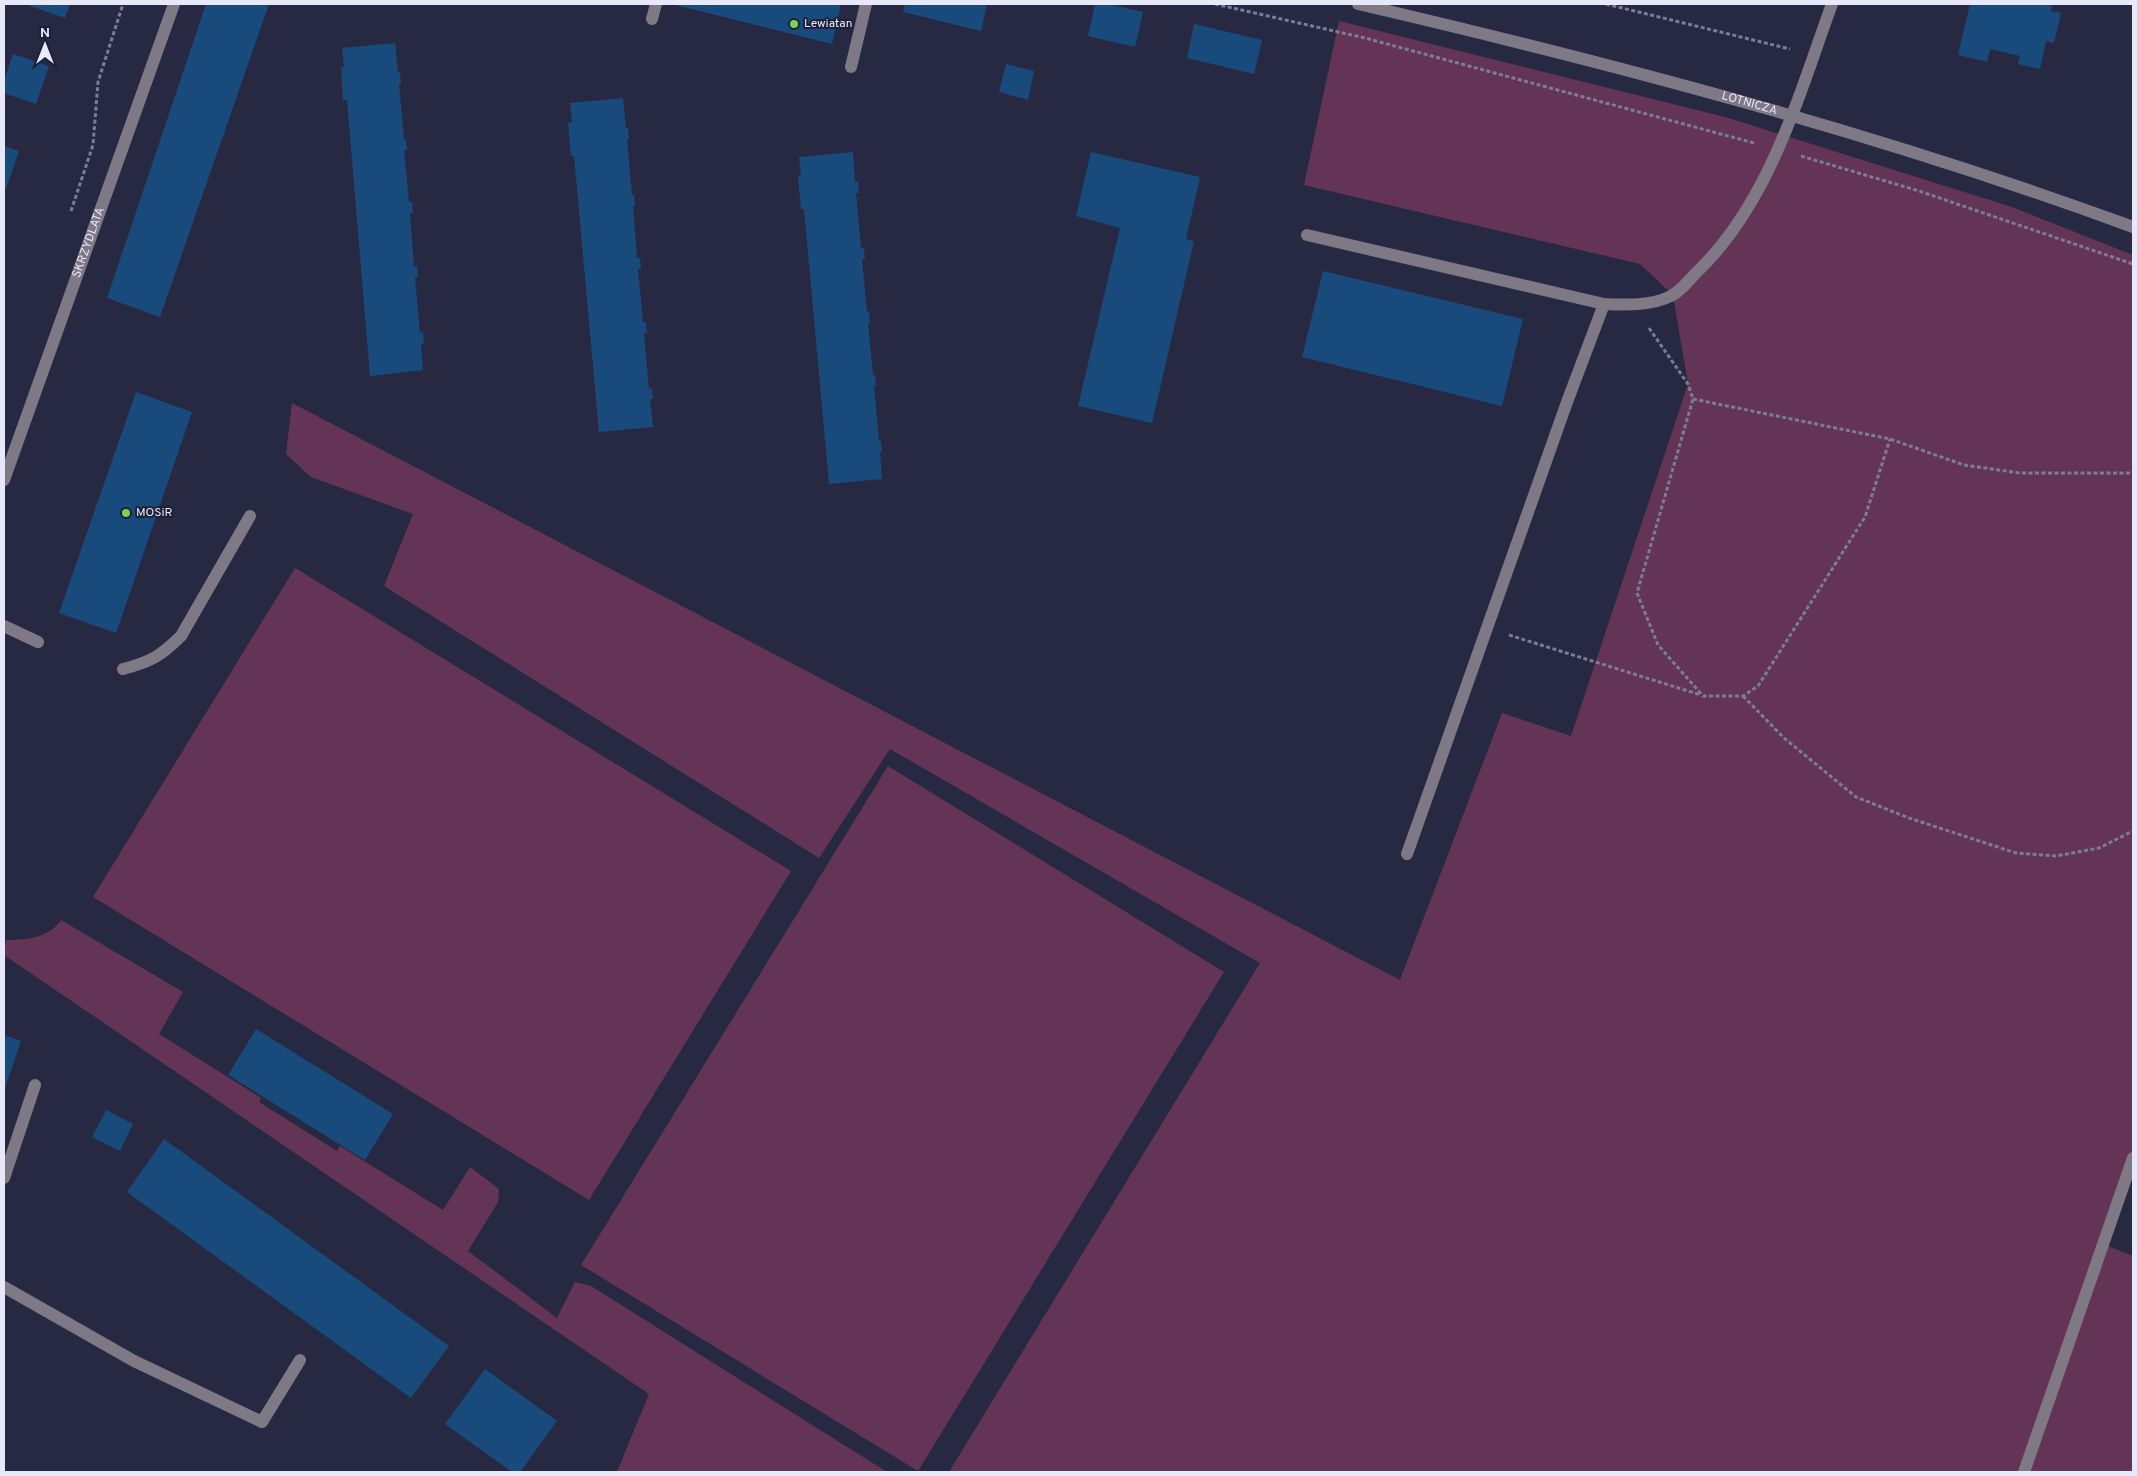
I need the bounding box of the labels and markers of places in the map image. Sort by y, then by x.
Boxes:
place label: Lewiatan [804,16,852,32]
marker: Lewiatan [788,18,800,30]
place label: MOSiR [136,505,173,521]
marker: MOSiR [120,507,132,519]

